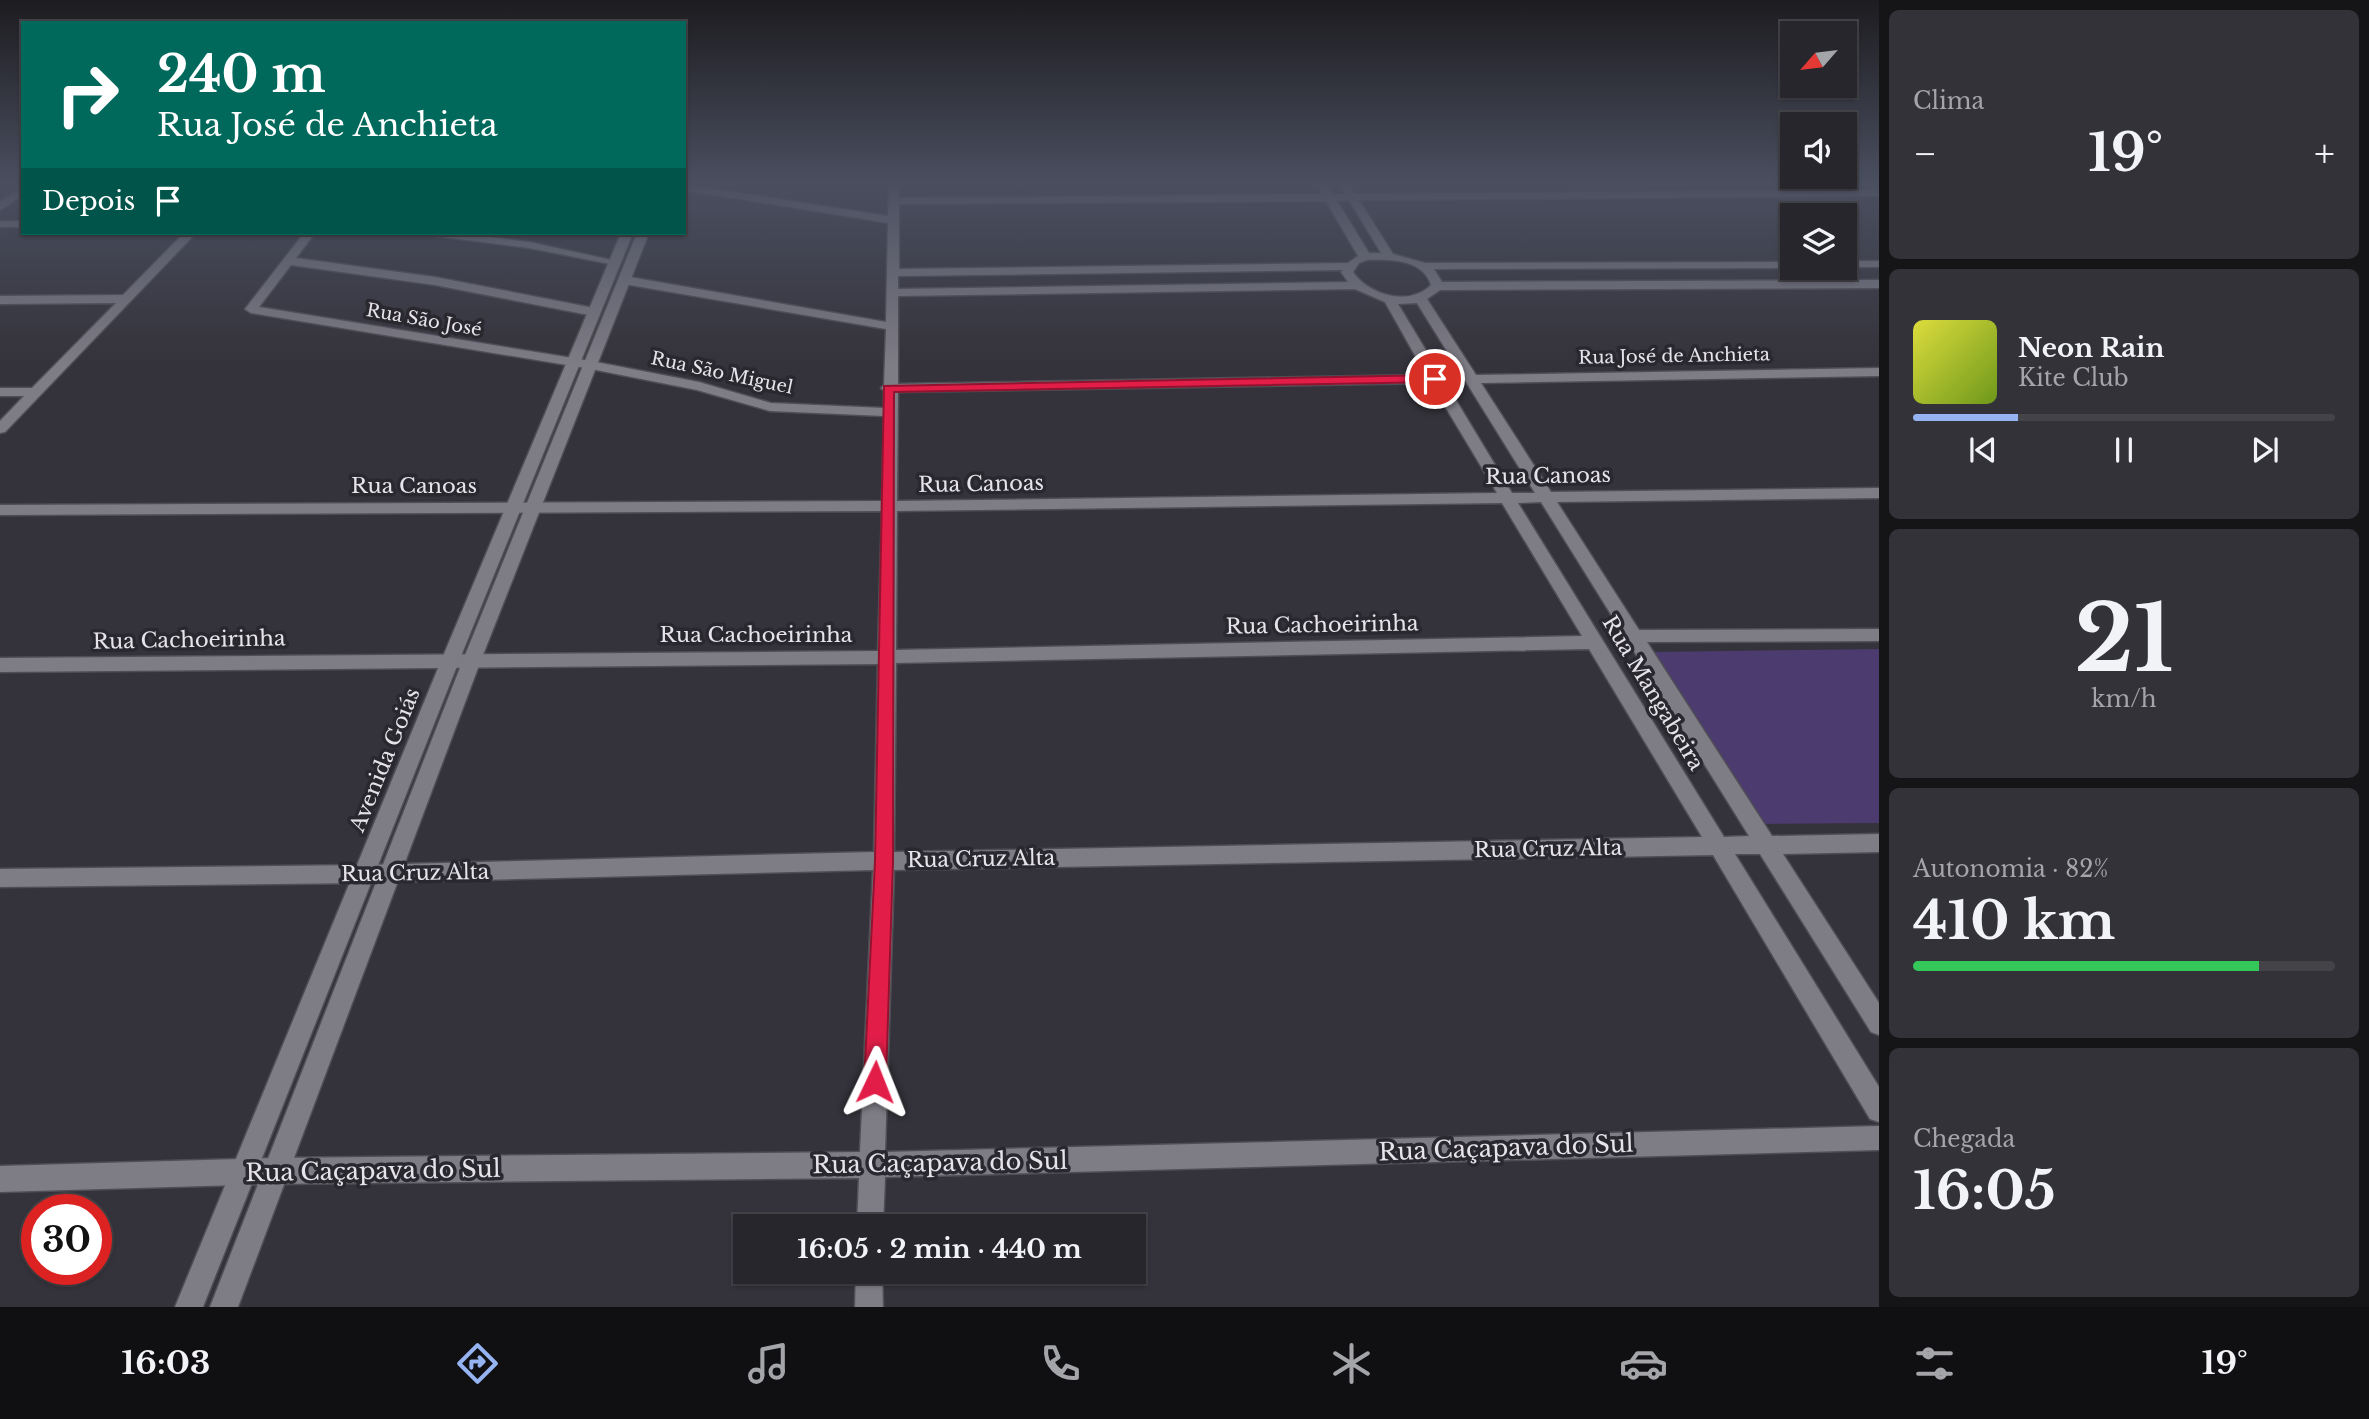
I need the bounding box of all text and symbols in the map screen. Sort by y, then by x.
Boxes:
north arrow [1780,21,1857,98]
map controls [1780,21,1857,280]
text: 240 m [157,44,326,105]
icon: right [42,49,133,140]
text: Clima [1913,87,1984,115]
text: Rua José de Anchieta [157,105,498,145]
button: sound [1780,112,1857,189]
text: 19° [2088,121,2163,185]
text: − [1913,130,1937,177]
text: + [2314,130,2335,177]
icon: arrive [149,182,187,220]
text: Depois [42,185,135,217]
button: layers [1780,203,1857,280]
street label: Rua São José [365,299,483,341]
text: Neon Rain [2018,332,2164,364]
street label: Rua José de Anchieta [1578,343,1770,369]
street label: Rua São Miguel [649,347,795,399]
pin [1405,349,1465,409]
icon: arrive [1416,360,1454,398]
text: Kite Club [2018,364,2129,392]
icon: previous [1964,431,2002,469]
icon: pause [2105,431,2143,469]
icon: next [2246,431,2284,469]
street label: Rua Canoas [1485,462,1611,490]
street label: Rua Canoas [918,470,1044,498]
street label: Rua Canoas [351,473,477,499]
text: 21 [2075,583,2173,696]
street label: Rua Cachoeirinha [1225,610,1419,640]
street label: Rua Mangabeira [1597,611,1710,775]
street label: Rua Cachoeirinha [660,622,853,648]
street label: Rua Cachoeirinha [92,625,286,655]
street label: Avenida Goiás [344,684,426,837]
text: km/h [2091,685,2157,713]
street label: Rua Cruz Alta [1474,835,1623,863]
street label: Rua Cruz Alta [907,845,1056,873]
text: Autonomia · 82% [1913,855,2109,883]
street label: Rua Cruz Alta [341,859,490,887]
text: 410 km [1913,889,2115,953]
position arrow [838,1045,912,1119]
text: Chegada [1913,1125,2015,1153]
street label: Rua Caçapava do Sul [1378,1129,1634,1166]
street label: Rua Caçapava do Sul [812,1146,1068,1179]
street label: Rua Caçapava do Sul [245,1154,501,1187]
text: 16:05 [1913,1159,2056,1223]
speed limit sign: 30 [21,1194,112,1285]
text: 16:05 · 2 min · 440 m [797,1233,1082,1265]
icon: directions [453,1339,502,1388]
icon: music [744,1339,793,1388]
icon: phone [1036,1339,1085,1388]
icon: climate [1327,1339,1376,1388]
icon: car [1619,1339,1668,1388]
icon: filters [1910,1339,1959,1388]
text: 16:03 [121,1343,210,1383]
text: 19° [2202,1343,2248,1383]

